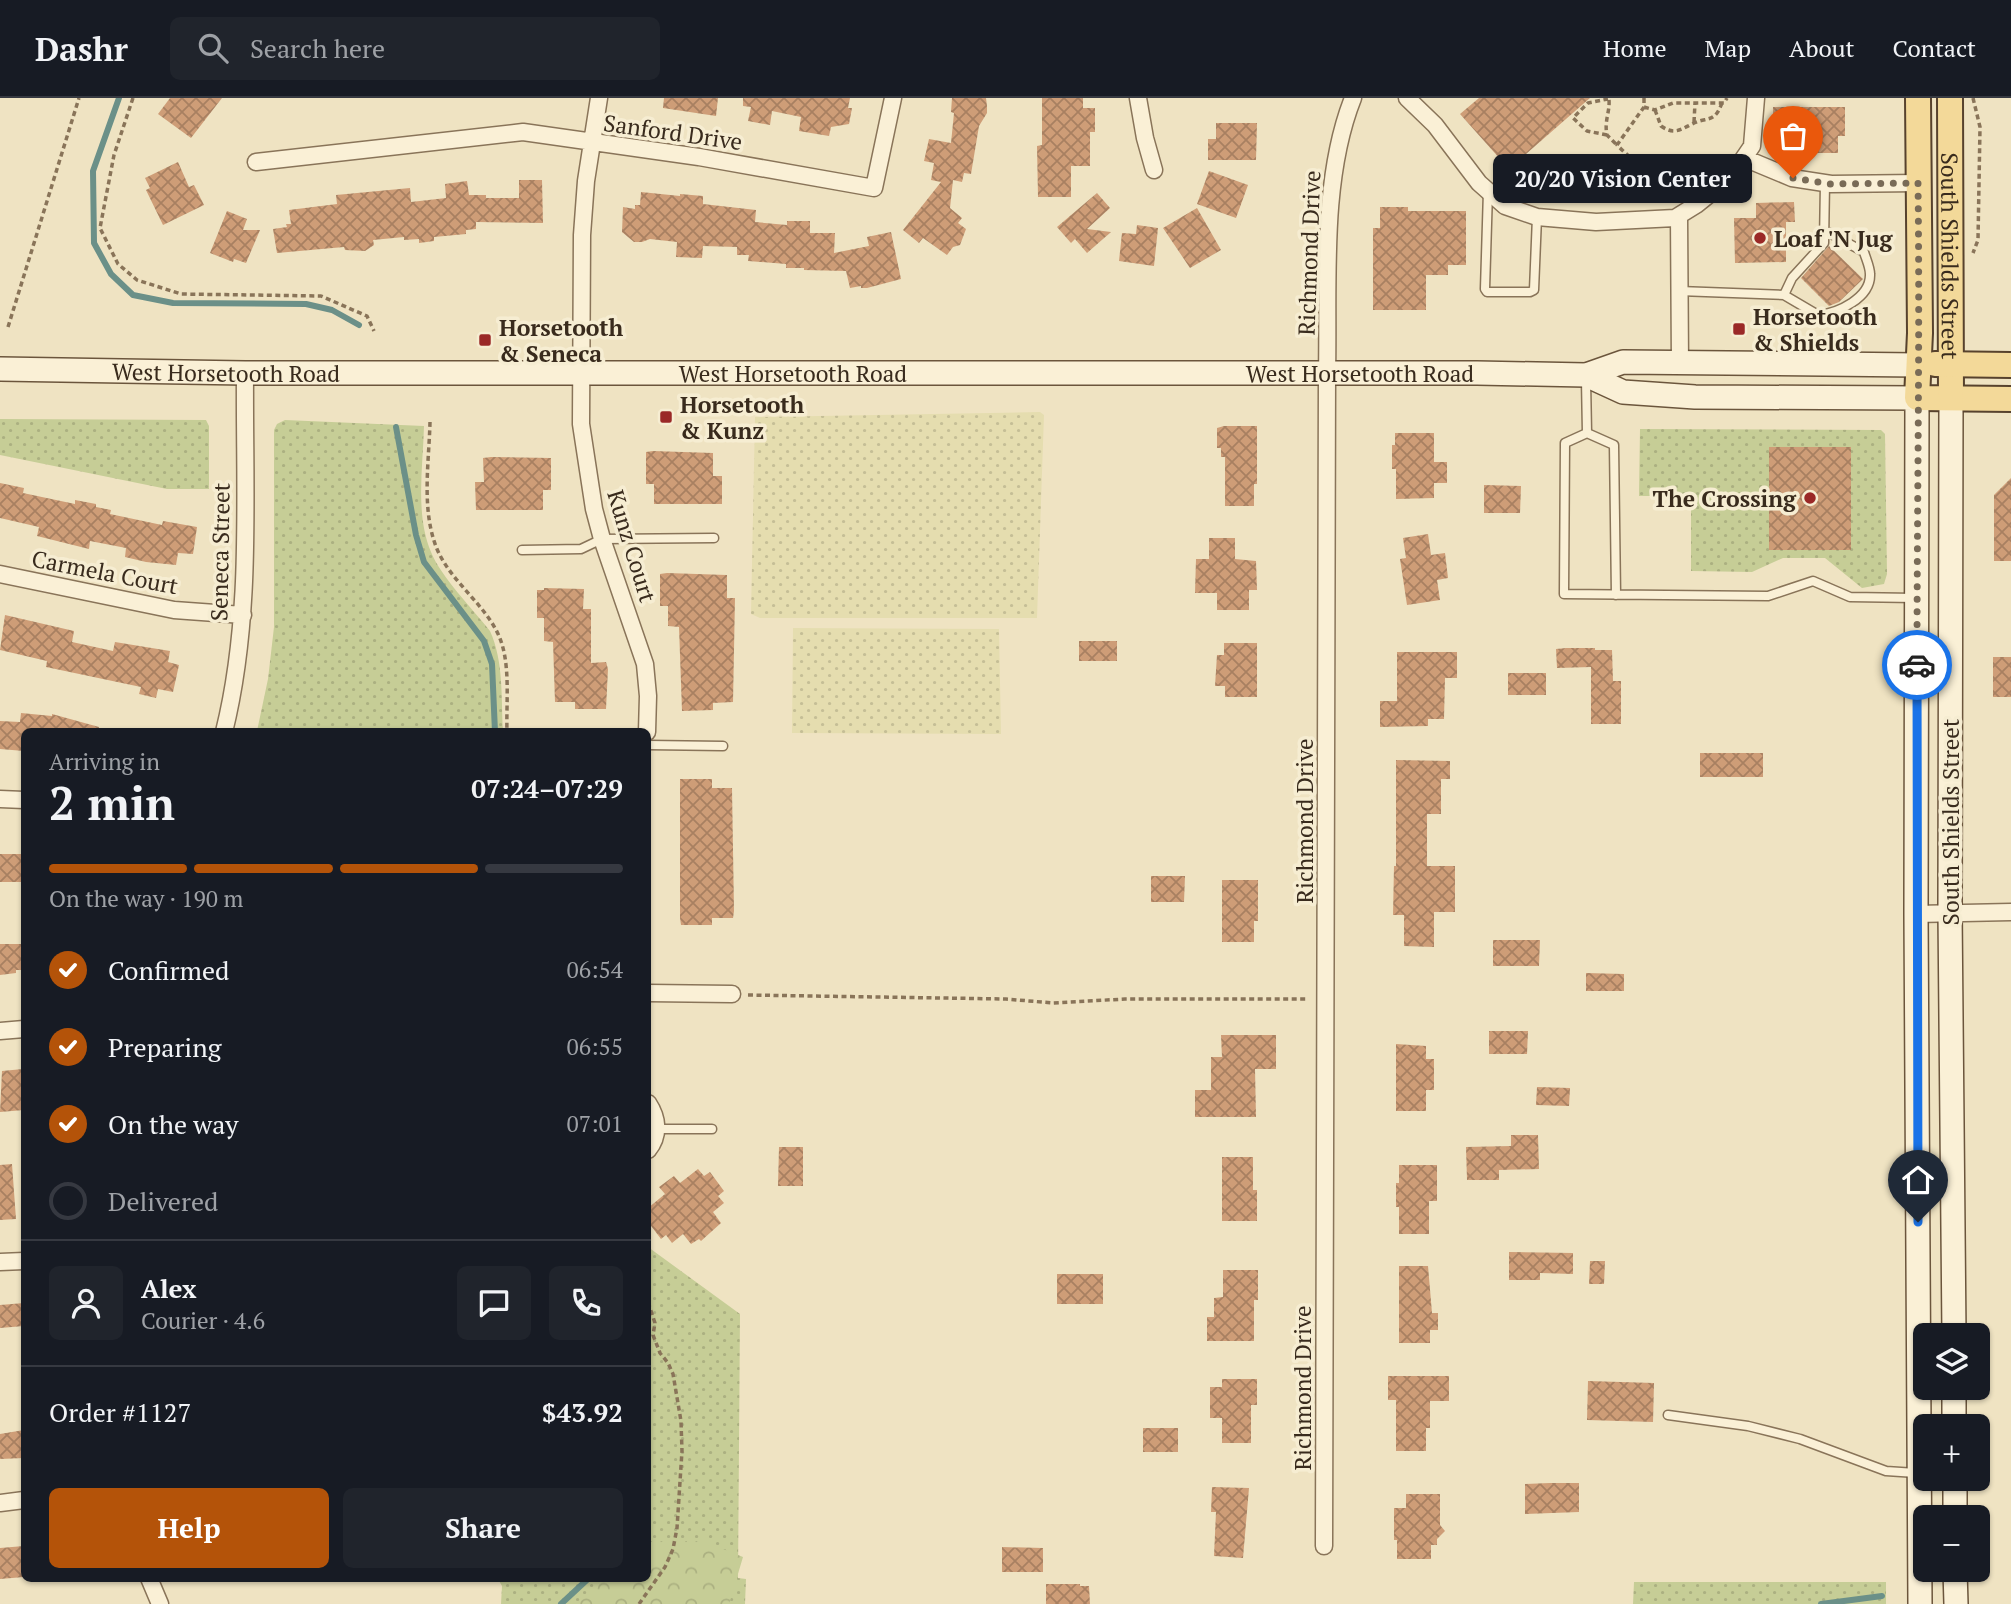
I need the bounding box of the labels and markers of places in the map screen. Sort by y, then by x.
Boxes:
pin [1763,106,1823,178]
callout: 20/20 Vision Center [1492,154,1751,202]
place label: Loaf 'N Jug [1774,223,1894,254]
marker: Loaf 'N Jug [1752,230,1768,246]
place label: Horsetooth & Shields [1753,301,1878,358]
place label: Horsetooth & Seneca [499,312,624,369]
marker: Horsetooth & Shields [1731,321,1747,337]
marker: Horsetooth & Seneca [477,332,493,348]
place label: Horsetooth & Kunz [680,389,805,446]
marker: Horsetooth & Kunz [658,409,674,425]
place label: The Crossing [1653,483,1797,514]
marker: The Crossing [1802,490,1818,506]
pin [1888,1150,1948,1222]

